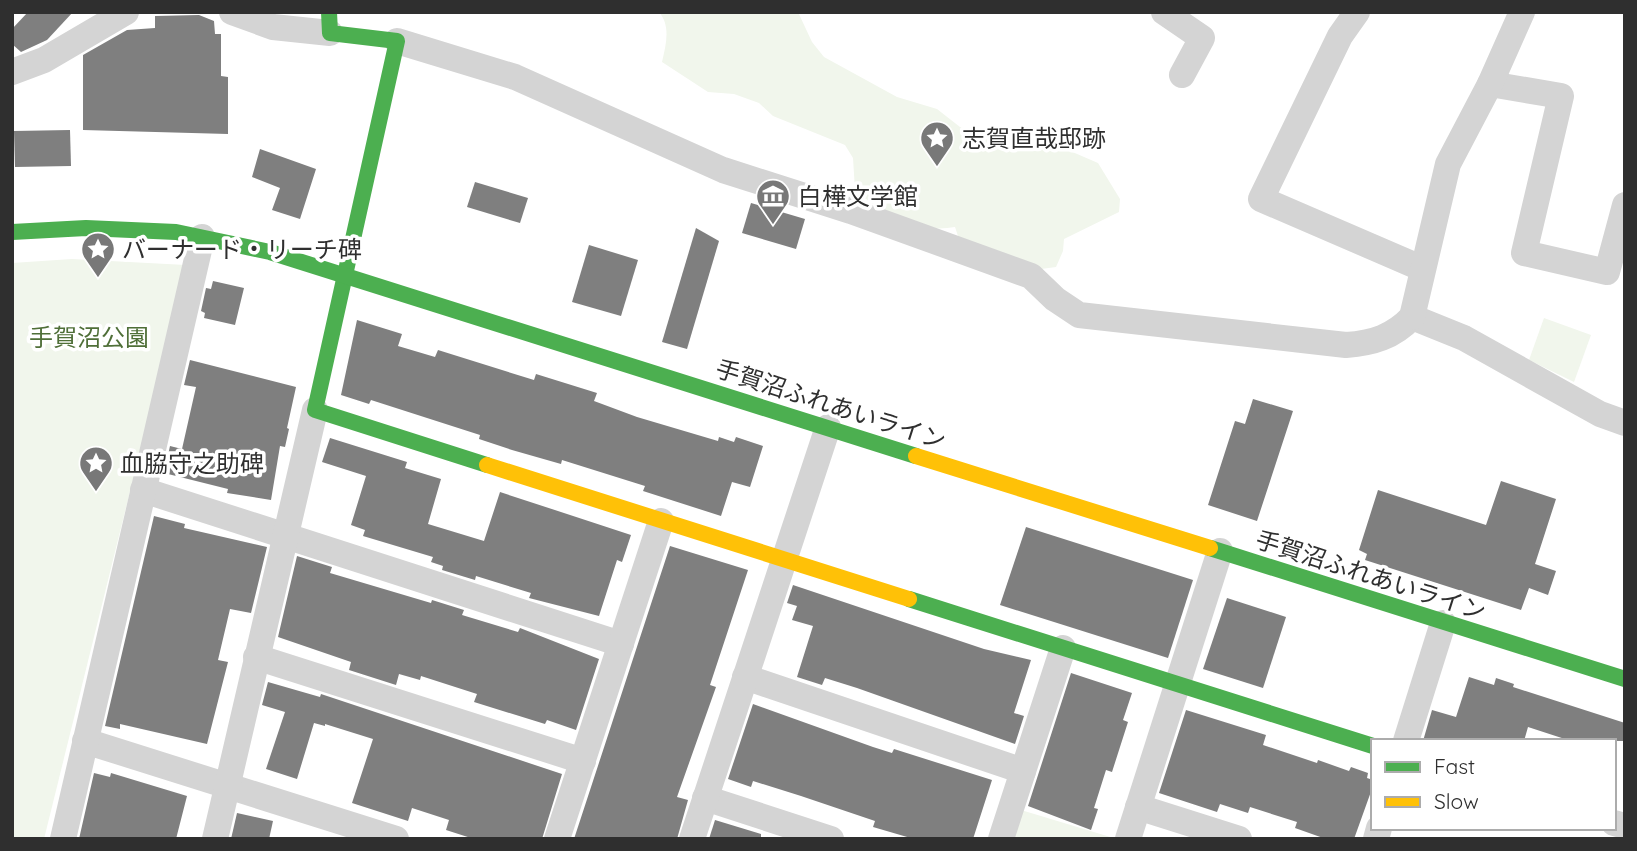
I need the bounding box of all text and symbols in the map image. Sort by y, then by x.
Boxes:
place icon: 志賀直哉邸跡 [918,119,956,168]
place label: 志賀直哉邸跡 [962,123,1106,153]
museum icon: 白樺文学館 [754,177,792,226]
place label: 白樺文学館 [798,181,918,211]
place icon: バーナード・リーチ碑 [79,230,117,279]
place label: バーナード・リーチ碑 [122,234,362,264]
park label: 手賀沼公園 [29,322,149,352]
street label: 手賀沼ふれあいライン [712,353,950,455]
place icon: 血脇守之助碑 [77,444,115,493]
place label: 血脇守之助碑 [120,448,264,478]
street label: 手賀沼ふれあいライン [1252,524,1490,626]
legend [1371,739,1616,830]
text: Fast [1434,753,1475,779]
text: Slow [1434,788,1479,814]

